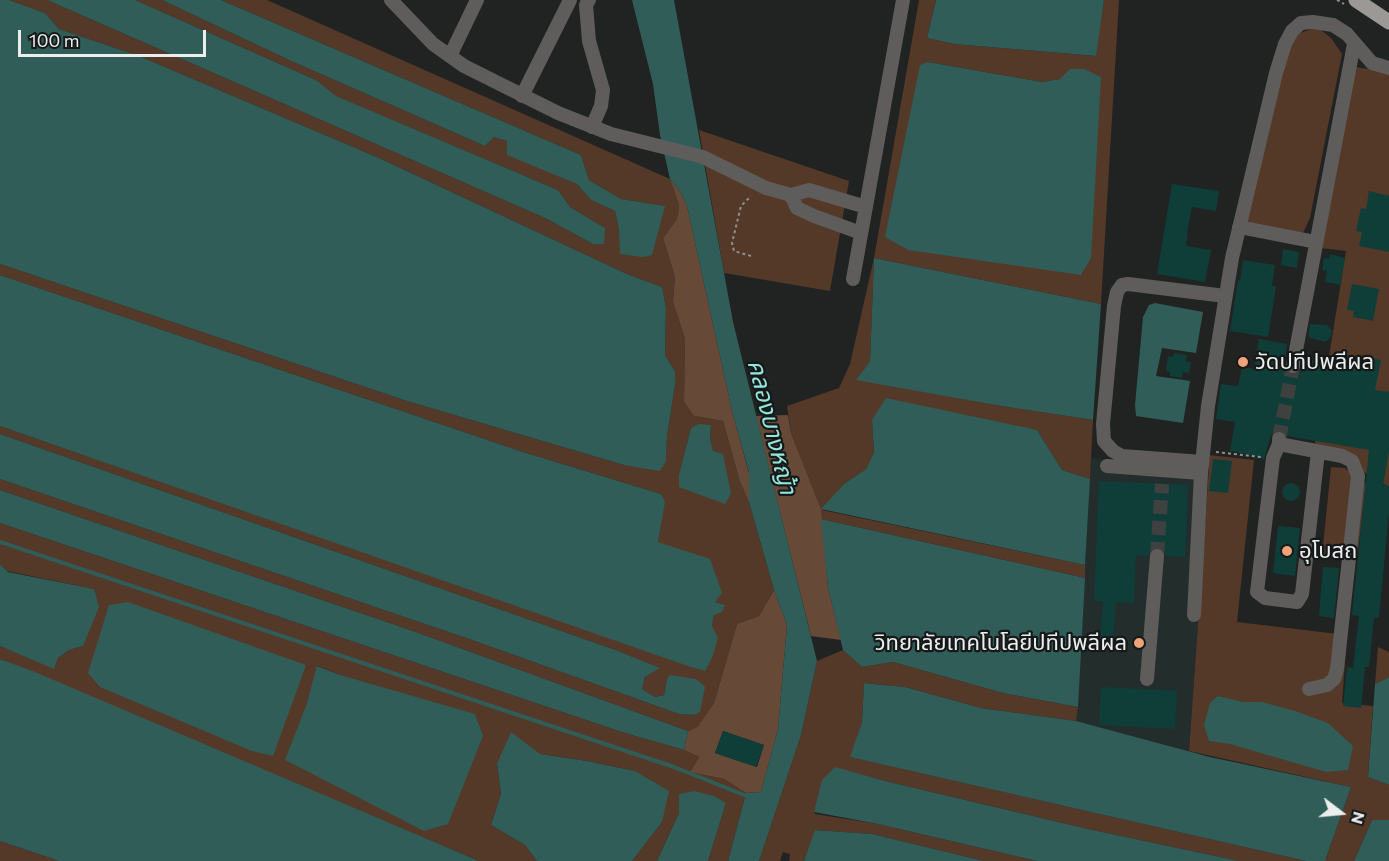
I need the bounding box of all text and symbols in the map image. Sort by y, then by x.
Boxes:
scale bar [21,18,208,56]
text: 100 m [29,29,79,51]
place label: วัดปทีปพลีผล [1255,349,1374,375]
marker: วัดปทีปพลีผล [1236,355,1250,369]
water label: คลองบางหญ้า [741,357,803,497]
place label: อุโบสถ [1299,538,1357,564]
marker: อุโบสถ [1280,544,1294,558]
place label: วิทยาลัยเทคโนโลยีปทีปพลีผล [875,630,1127,656]
marker: วิทยาลัยเทคโนโลยีปทีปพลีผล [1132,636,1146,650]
north arrow [1311,783,1371,843]
text: N [1348,810,1370,826]

